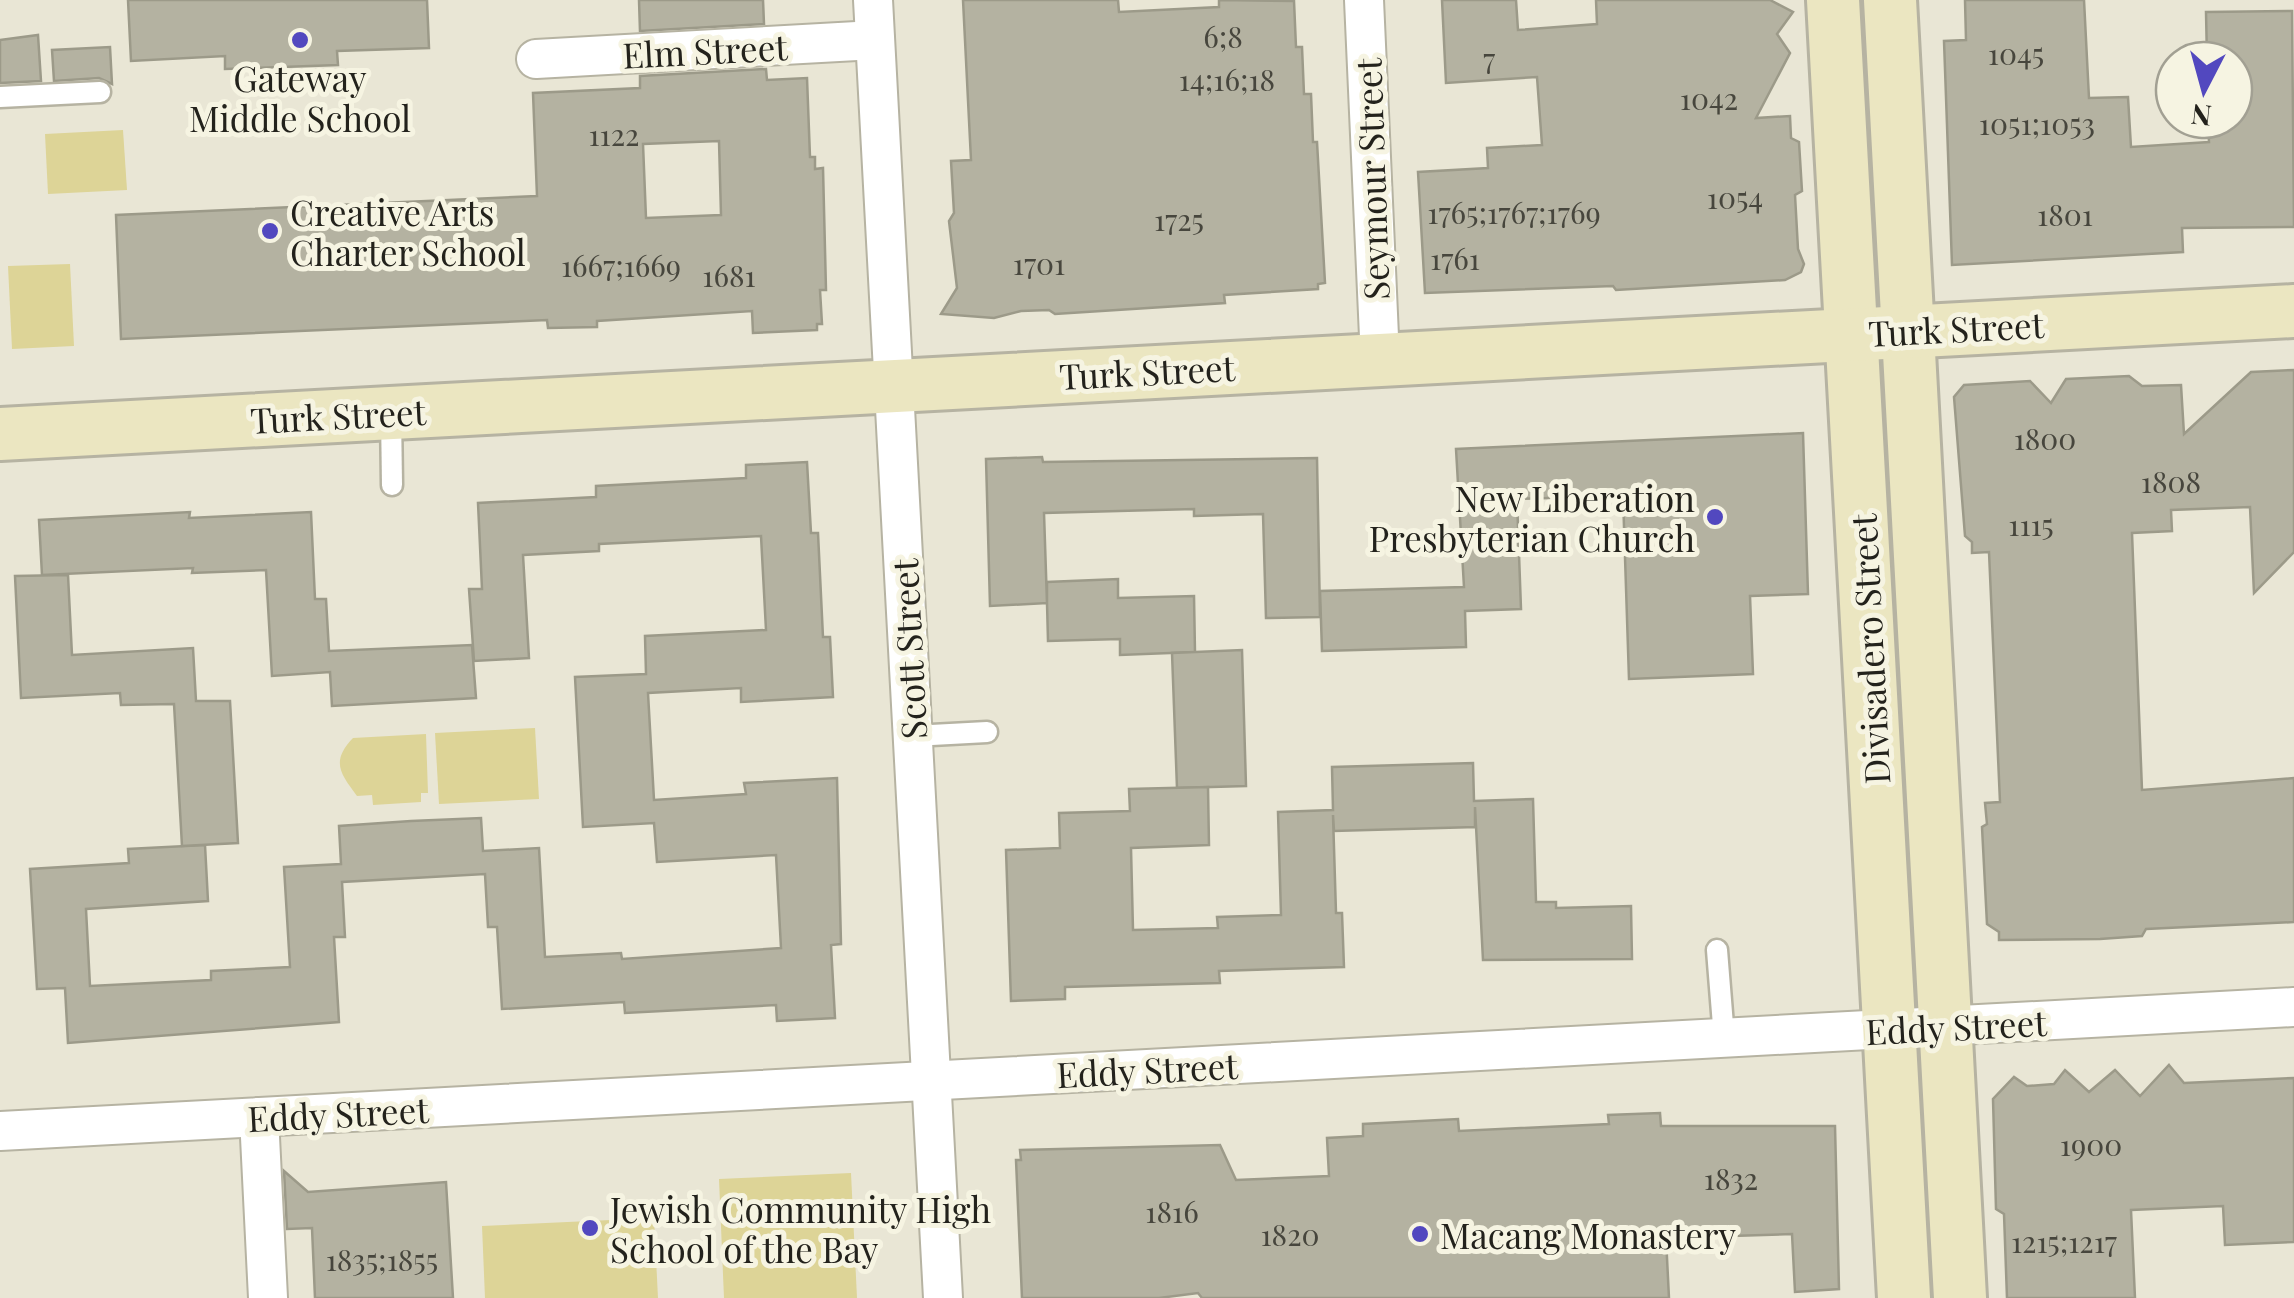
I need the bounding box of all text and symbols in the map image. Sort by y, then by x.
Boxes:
house number: 6;8 [1203,16,1243,56]
street label: Elm Street [621,22,789,78]
marker: Gateway Middle School [289,29,311,51]
house number: 1045 [1988,33,2044,73]
house number: 7 [1483,38,1495,78]
north arrow [2154,40,2254,140]
place label: Gateway Middle School [189,54,411,141]
street label: Seymour Street [1343,57,1399,301]
house number: 14;16;18 [1179,59,1275,99]
house number: 1042 [1680,78,1738,118]
text: N [2189,97,2213,136]
house number: 1051;1053 [1979,103,2095,143]
house number: 1122 [589,114,639,154]
house number: 1054 [1707,177,1763,217]
place label: Creative Arts Charter School [290,188,526,275]
house number: 1765;1767;1769 [1427,192,1601,232]
house number: 1801 [2037,194,2093,234]
house number: 1725 [1154,199,1204,239]
marker: Creative Arts Charter School [259,220,281,242]
house number: 1761 [1430,238,1480,278]
house number: 1701 [1013,243,1065,283]
house number: 1667;1669 [561,245,681,285]
house number: 1681 [702,255,756,295]
street label: Turk Street [1867,300,2046,356]
street label: Turk Street [1058,343,1237,399]
street label: Turk Street [249,387,428,443]
house number: 1800 [2014,418,2076,458]
house number: 1808 [2141,461,2201,501]
place label: New Liberation Presbyterian Church [1369,474,1695,561]
house number: 1115 [2008,504,2054,544]
marker: New Liberation Presbyterian Church [1704,506,1726,528]
street label: Divisadero Street [1838,512,1900,785]
street label: Scott Street [880,557,936,740]
street label: Eddy Street [1864,998,2048,1054]
street label: Eddy Street [1055,1041,1239,1097]
street label: Eddy Street [246,1085,430,1141]
house number: 1900 [2060,1124,2122,1164]
house number: 1832 [1704,1158,1758,1198]
place label: Jewish Community High School of the Bay [609,1185,991,1272]
house number: 1816 [1145,1191,1199,1231]
place label: Macang Monastery [1440,1211,1737,1258]
house number: 1820 [1260,1214,1320,1254]
marker: Jewish Community High School of the Bay [579,1217,601,1239]
house number: 1215;1217 [2011,1221,2117,1261]
marker: Macang Monastery [1409,1223,1431,1245]
house number: 1835;1855 [326,1239,438,1279]

